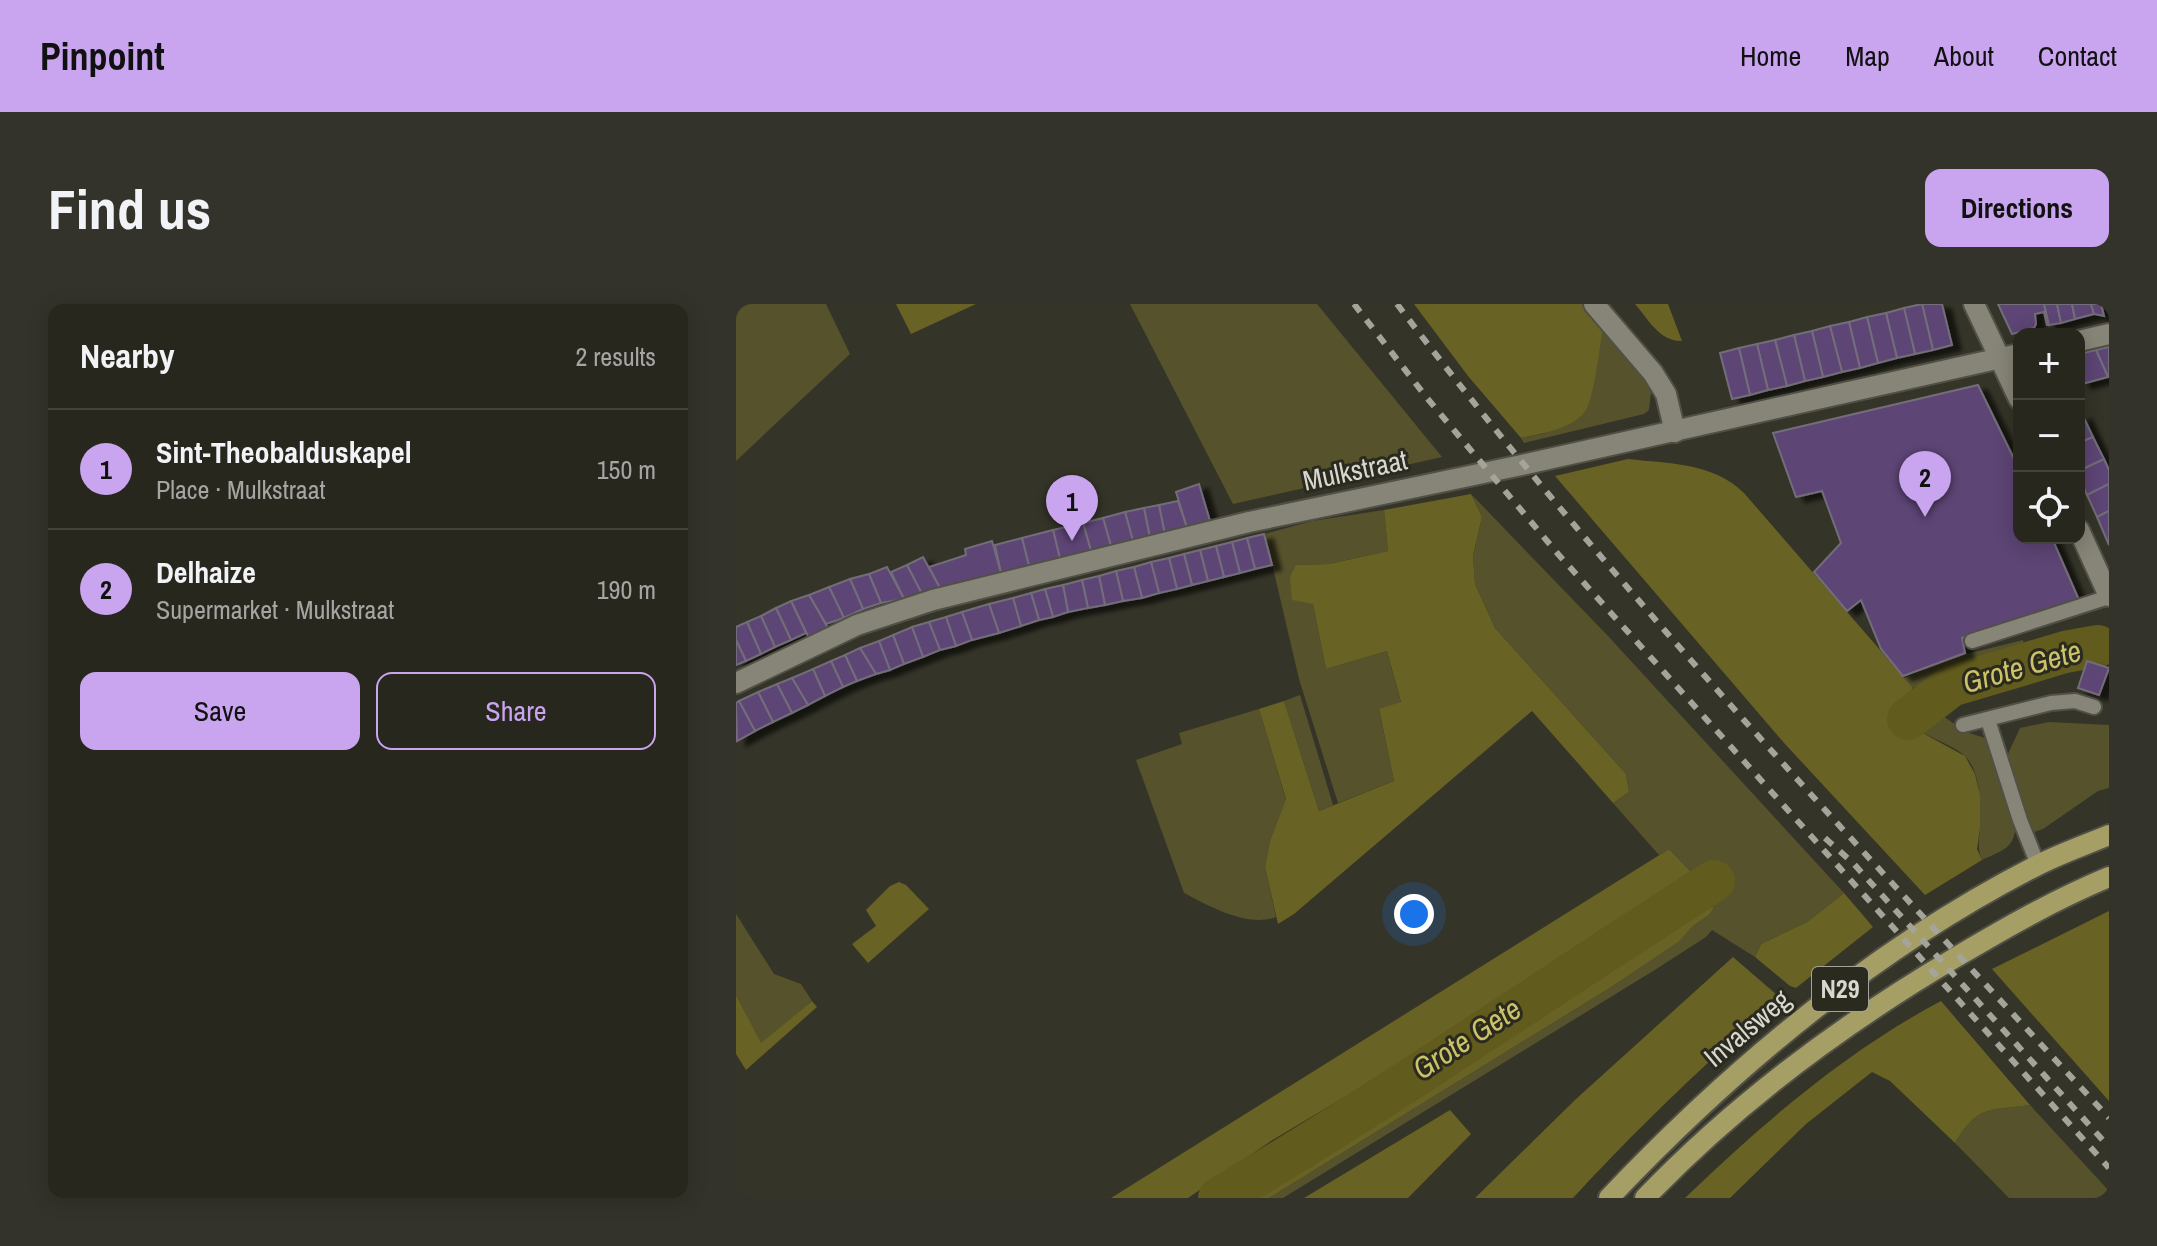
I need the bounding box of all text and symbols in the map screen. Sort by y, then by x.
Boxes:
text: Pinpoint [40,31,165,82]
text: Home [1740,37,1801,75]
text: Map [1845,37,1890,75]
text: About [1934,37,1994,75]
text: Contact [2038,37,2117,75]
button: Directions [1925,169,2109,247]
text: Find us [48,171,211,246]
map controls [2013,328,2085,544]
button: + [2013,328,2085,400]
text: Nearby [80,333,175,379]
text: 2 results [575,339,656,374]
button: − [2013,400,2085,472]
text: Sint-Theobalduskapel [156,432,412,472]
street label: Mulkstraat [1299,440,1411,500]
pin: 2 [1899,451,1951,517]
text: 1 [100,452,112,487]
text: 150 m [597,452,656,487]
text: Place · Mulkstraat [156,472,325,507]
button: locate [2013,472,2085,544]
pin: 1 [1046,475,1098,541]
text: Delhaize [156,552,256,592]
text: 2 [100,572,112,607]
text: 190 m [597,572,656,607]
text: Supermarket · Mulkstraat [156,592,394,627]
water label: Grote Gete [1958,630,2086,702]
button: Save [80,672,360,750]
button: Share [376,672,656,750]
your location [1394,894,1434,934]
road number: N29 [1812,967,1868,1011]
street label: Invalsweg [1696,980,1798,1075]
water label: Grote Gete [1405,988,1528,1088]

